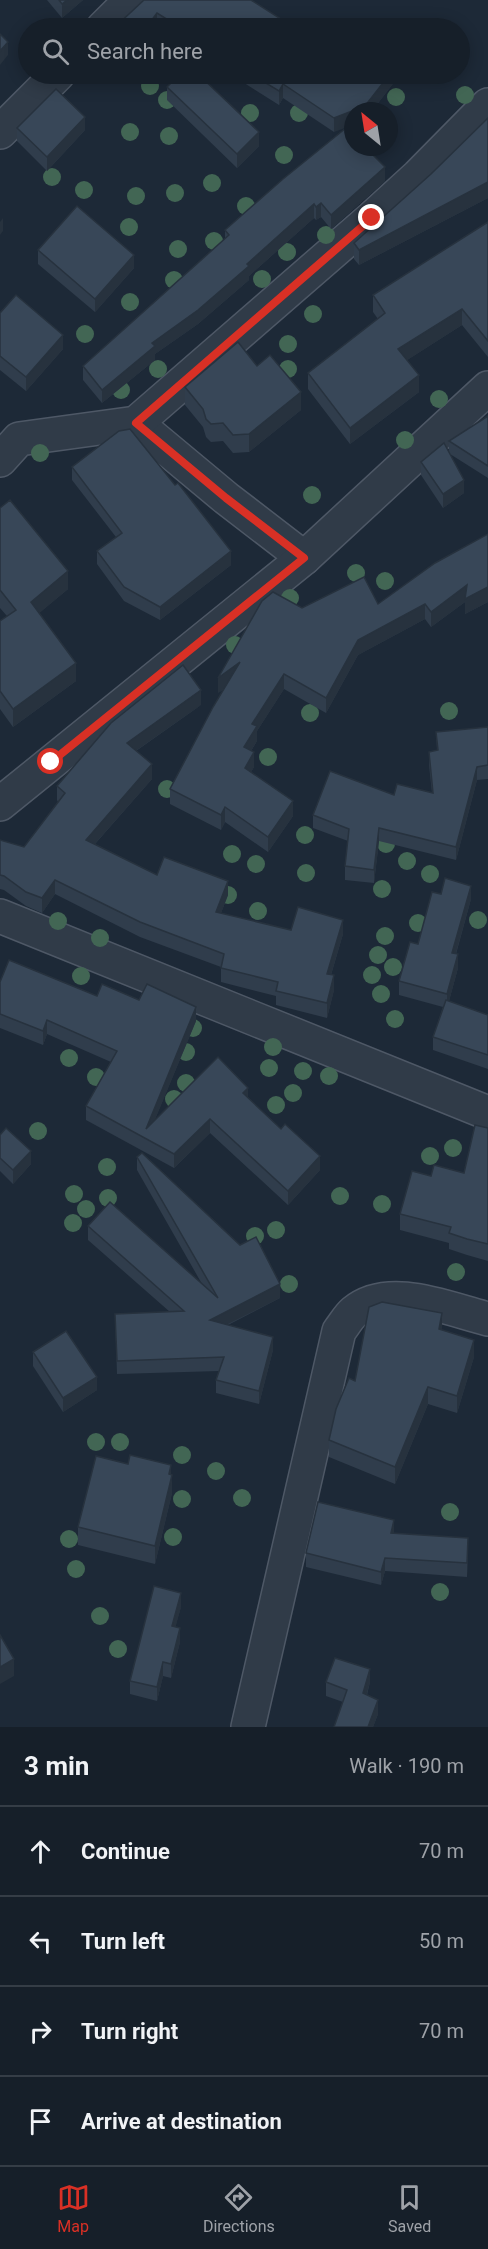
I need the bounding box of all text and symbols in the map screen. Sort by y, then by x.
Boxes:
search box [18,18,470,84]
icon: search [39,35,72,68]
text: Search here [87,39,203,64]
north arrow [344,102,398,156]
route end [358,204,384,230]
route start [37,748,63,774]
text: 3 min [24,1751,89,1781]
text: Walk · 190 m [349,1754,464,1778]
icon: ahead [24,1835,57,1868]
text: Continue [81,1839,170,1864]
text: 70 m [419,1839,464,1863]
icon: left [24,1925,57,1958]
text: Turn left [81,1929,165,1954]
text: 50 m [419,1929,464,1953]
icon: right [24,2015,57,2048]
text: Turn right [81,2019,178,2044]
text: 70 m [419,2019,464,2043]
icon: arrive [24,2105,57,2138]
text: Arrive at destination [81,2109,282,2134]
tab: Map [57,2181,90,2236]
tab: Directions [203,2181,275,2236]
tab: Saved [388,2181,431,2236]

